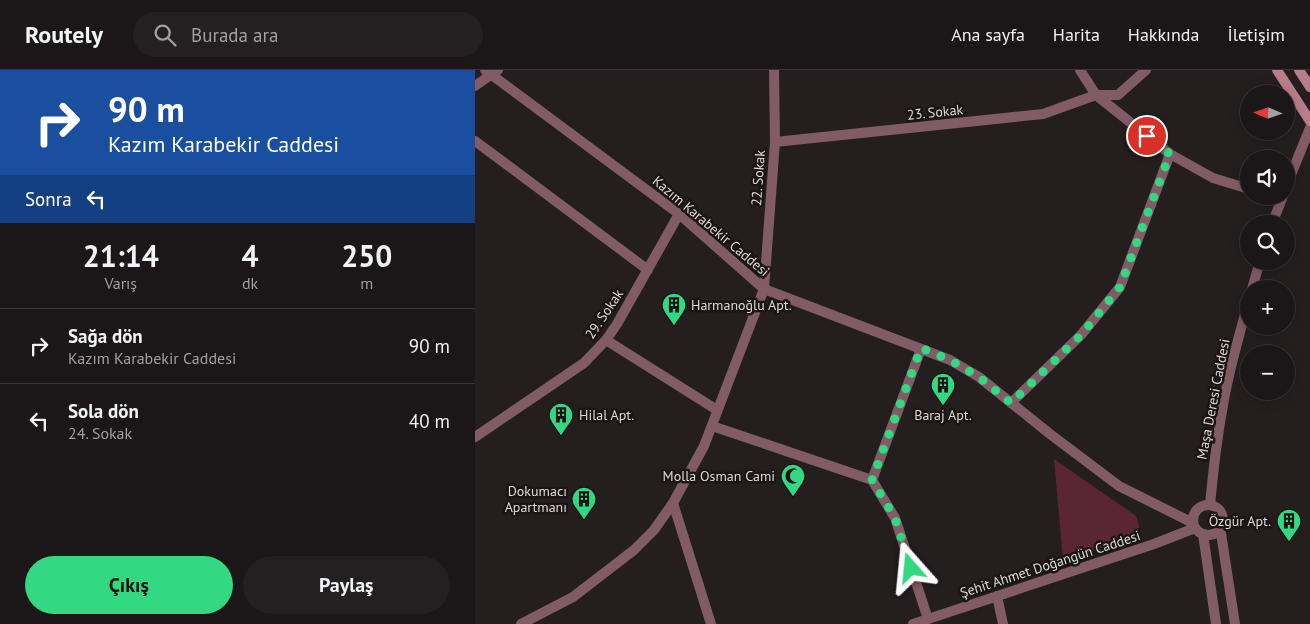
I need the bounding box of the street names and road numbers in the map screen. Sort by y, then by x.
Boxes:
street label: 23. Sokak [906,100,964,124]
street label: 22. Sokak [747,149,769,207]
street label: Kazım Karabekir Caddesi [649,172,773,280]
street label: 29. Sokak [581,285,627,342]
street label: Maşa Deresi Caddesi [1192,337,1234,461]
street label: Şehit Ahmet Doğangün Caddesi [958,526,1142,602]

